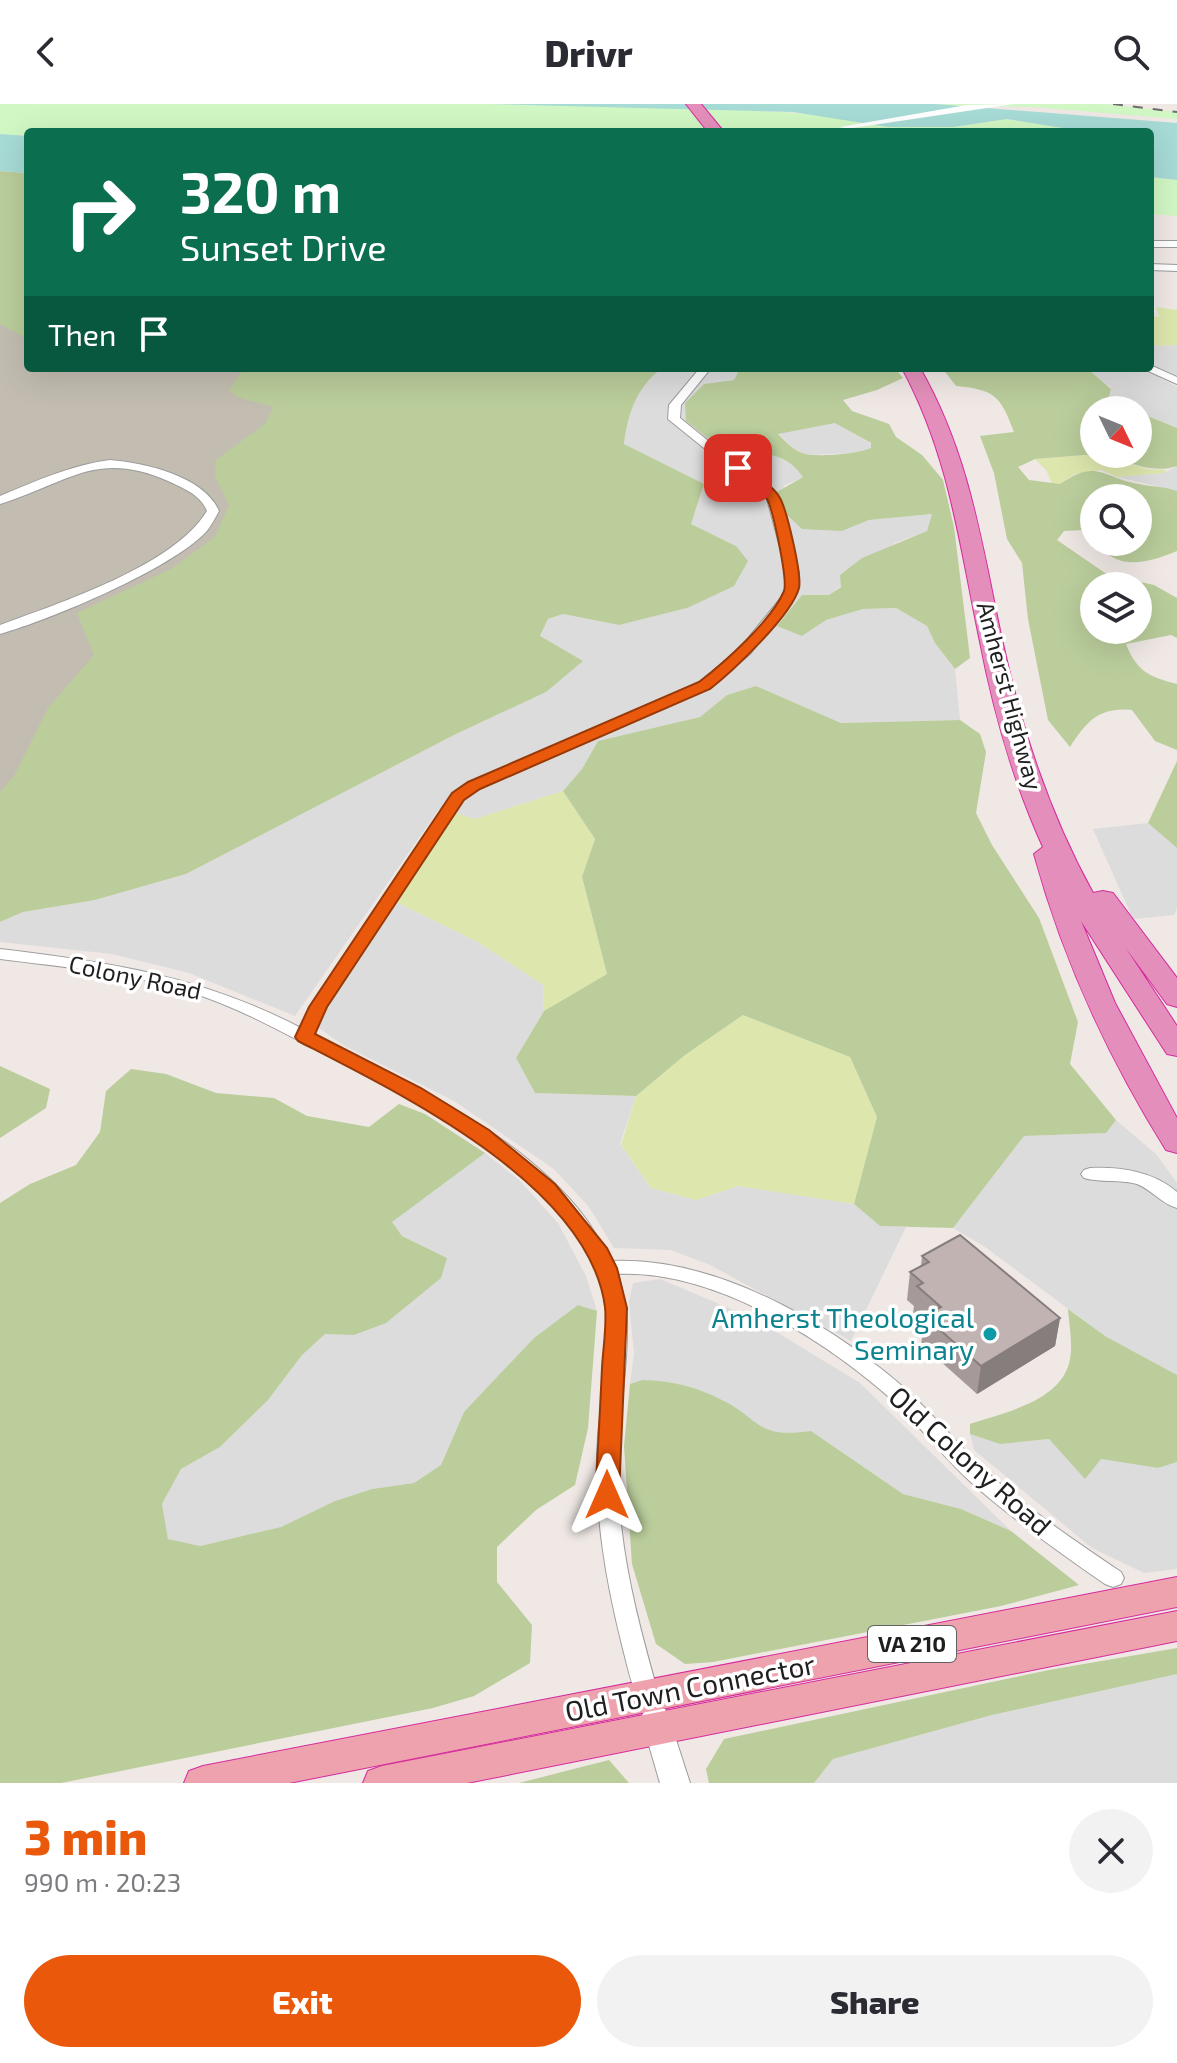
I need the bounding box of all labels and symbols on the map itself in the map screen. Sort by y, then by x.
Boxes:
north arrow [1080,396,1152,468]
pin [704,434,772,502]
street label: Amherst Highway [971,598,1050,793]
street label: Colony Road [66,948,204,1005]
place label: Amherst Theological Seminary [711,1300,975,1366]
marker: Amherst Theological Seminary [981,1325,999,1343]
street label: Old Colony Road [883,1379,1059,1542]
position arrow [565,1453,649,1537]
road number: VA 210 [868,1626,956,1662]
street label: Old Town Connector [562,1646,818,1728]

